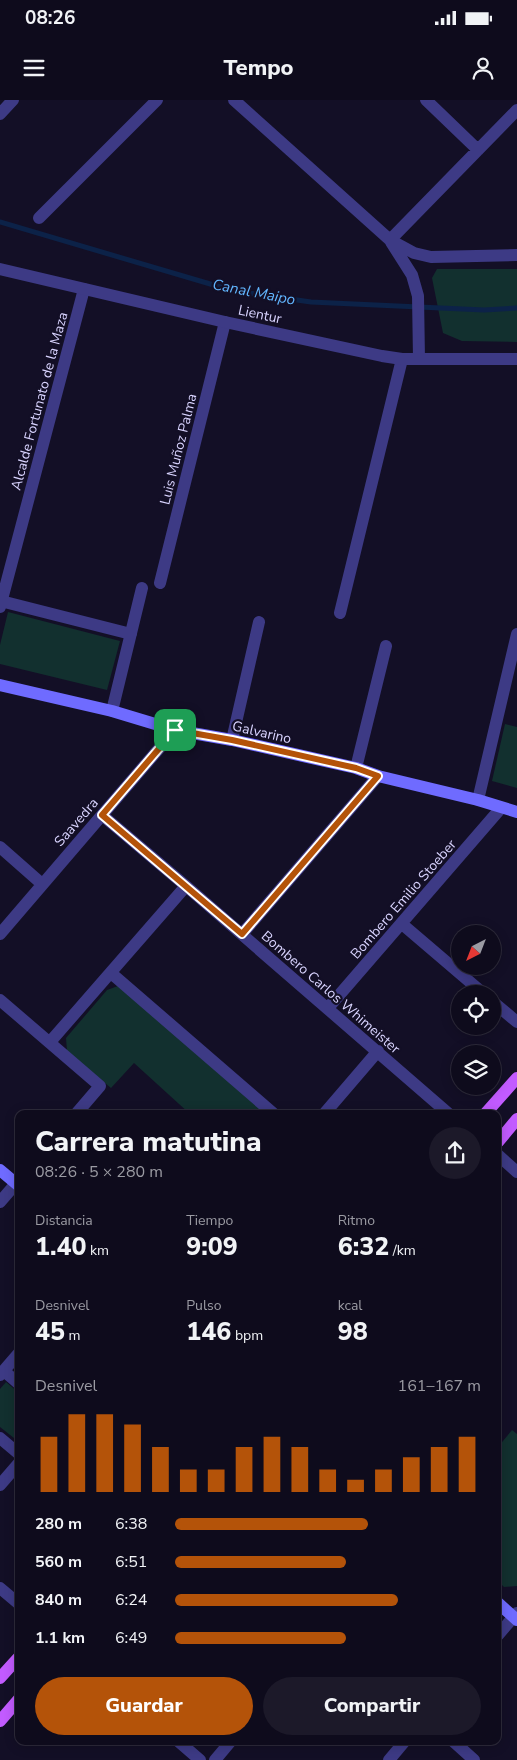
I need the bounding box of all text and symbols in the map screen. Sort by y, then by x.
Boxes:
text: 08:26 [25,5,75,31]
text: Tempo [223,53,294,83]
icon: menu [20,54,48,82]
icon: person [469,54,497,82]
water label: Canal Maipo [211,274,297,310]
street label: Lientur [236,301,283,328]
street label: Alcalde Fortunato de la Maza [7,310,72,492]
street label: Luis Muñoz Palma [155,392,201,507]
pin [154,709,196,751]
icon: arrive [161,716,189,744]
street label: Galvarino [230,716,293,749]
street label: Saavedra [50,794,103,851]
street label: Bombero Emilio Stoeber [346,836,461,963]
north arrow [451,925,501,975]
map controls [451,925,501,1095]
street label: Bombero Carlos Whimeister [257,927,404,1058]
button: locate [451,985,501,1035]
button: layers [451,1045,501,1095]
text: Carrera matutina [35,1123,262,1161]
button: share [429,1127,481,1179]
text: 08:26 · 5 × 280 m [35,1161,163,1183]
text: Distancia [35,1211,93,1230]
text: Tiempo [186,1211,233,1230]
text: Ritmo [338,1211,375,1230]
text: 1.40 [35,1230,87,1264]
text: 9:09 [186,1230,238,1264]
text: 6:32 [338,1230,389,1264]
text: km [87,1241,109,1260]
text: /km [389,1241,416,1260]
text: Desnivel [35,1296,89,1315]
text: Pulso [186,1296,222,1315]
text: kcal [338,1296,362,1315]
text: 45 [35,1315,65,1349]
text: 146 [186,1315,231,1349]
text: 98 [338,1315,368,1349]
text: m [65,1326,81,1345]
text: bpm [231,1326,263,1345]
text: Desnivel [35,1375,97,1397]
text: 161–167 m [398,1375,481,1397]
text: 280 m [35,1513,82,1535]
text: 6:38 [115,1513,147,1535]
text: 560 m [35,1551,82,1573]
text: 6:51 [115,1551,147,1573]
text: 840 m [35,1589,82,1611]
text: 6:24 [115,1589,147,1611]
text: 1.1 km [35,1627,85,1649]
text: 6:49 [115,1627,147,1649]
button: Guardar [35,1677,253,1735]
button: Compartir [263,1677,481,1735]

